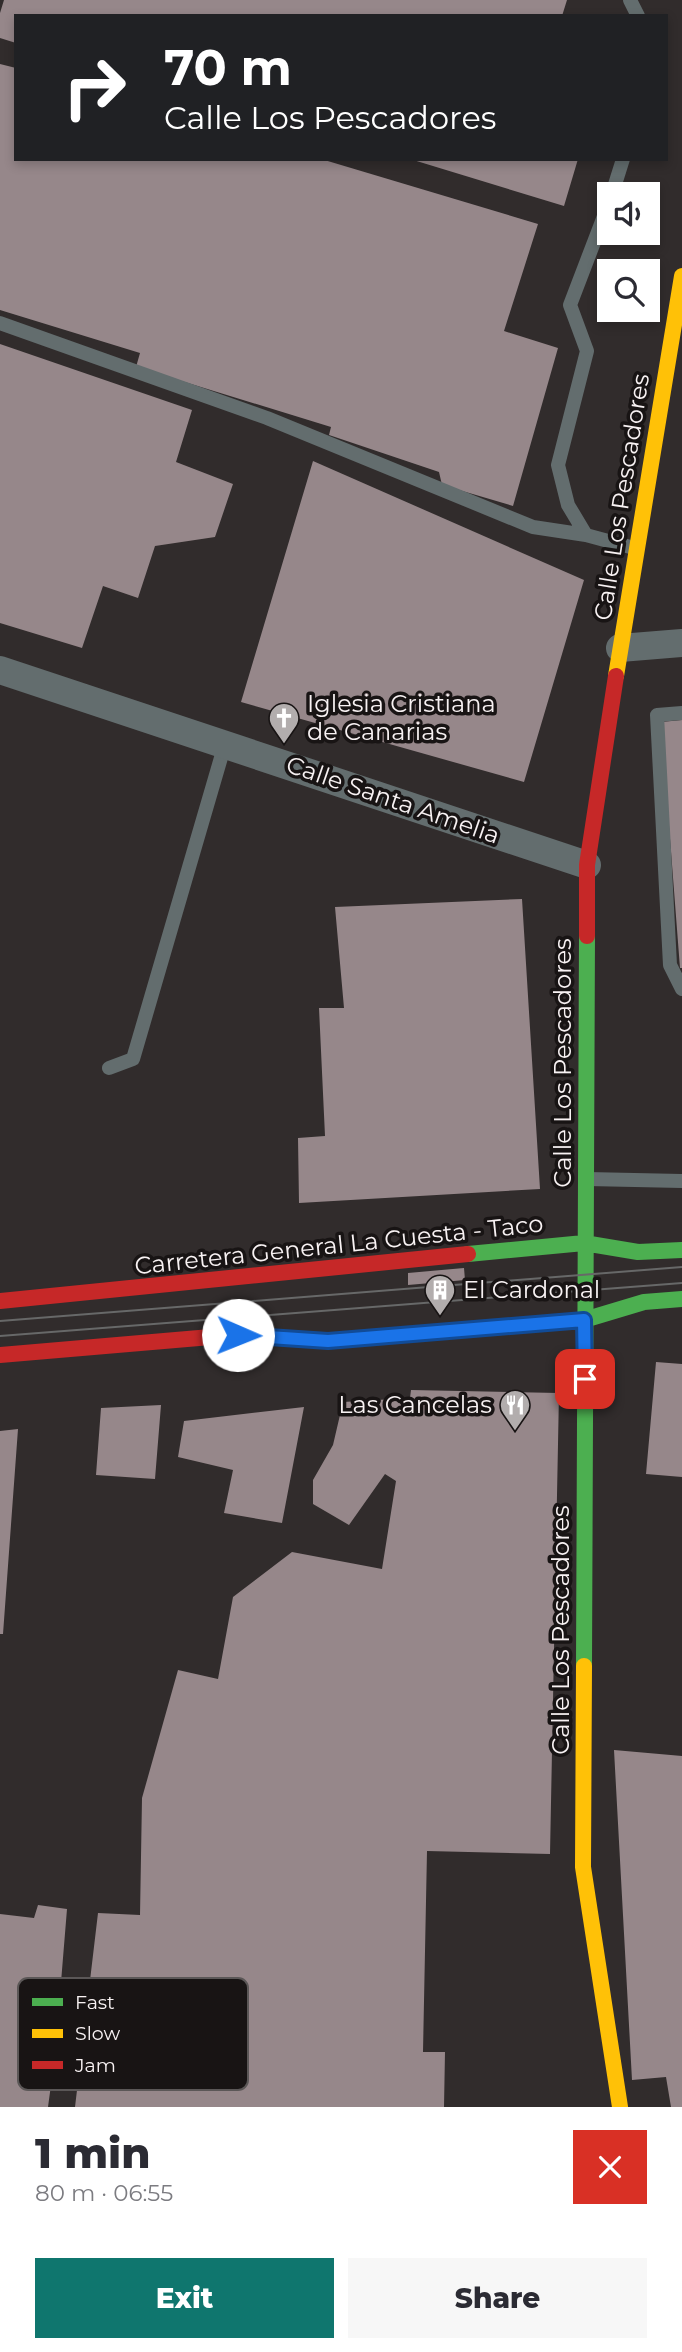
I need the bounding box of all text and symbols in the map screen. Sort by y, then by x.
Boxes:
text: 70 m [164,38,292,97]
icon: right [49,42,140,133]
text: Calle Los Pescadores [164,98,496,137]
map controls [597,182,660,322]
button: sound [597,182,660,245]
button: search [597,259,660,322]
street label: Calle Los Pescadores [588,372,655,622]
place label: Iglesia Cristiana de Canarias [307,689,496,746]
church icon: Iglesia Cristiana de Canarias [267,701,301,745]
street label: Calle Santa Amelia [283,749,504,850]
street label: Calle Los Pescadores [548,938,577,1188]
street label: Carretera General La Cuesta - Taco [133,1209,545,1280]
building icon: El Cardonal [423,1273,457,1317]
place label: El Cardonal [463,1275,600,1304]
position arrow [201,1298,275,1372]
pin [555,1349,615,1409]
icon: arrive [566,1360,604,1398]
restaurant icon: Las Cancelas [498,1388,532,1432]
place label: Las Cancelas [338,1390,492,1419]
street label: Calle Los Pescadores [546,1505,575,1755]
legend [18,1978,248,2090]
text: Fast [75,1991,115,2014]
text: Slow [75,2022,120,2045]
text: Jam [74,2054,116,2077]
text: 1 min [35,2127,151,2179]
button: close [573,2130,647,2204]
text: 80 m · 06:55 [35,2179,173,2207]
button: Exit [35,2258,334,2338]
button: Share [348,2258,647,2338]

